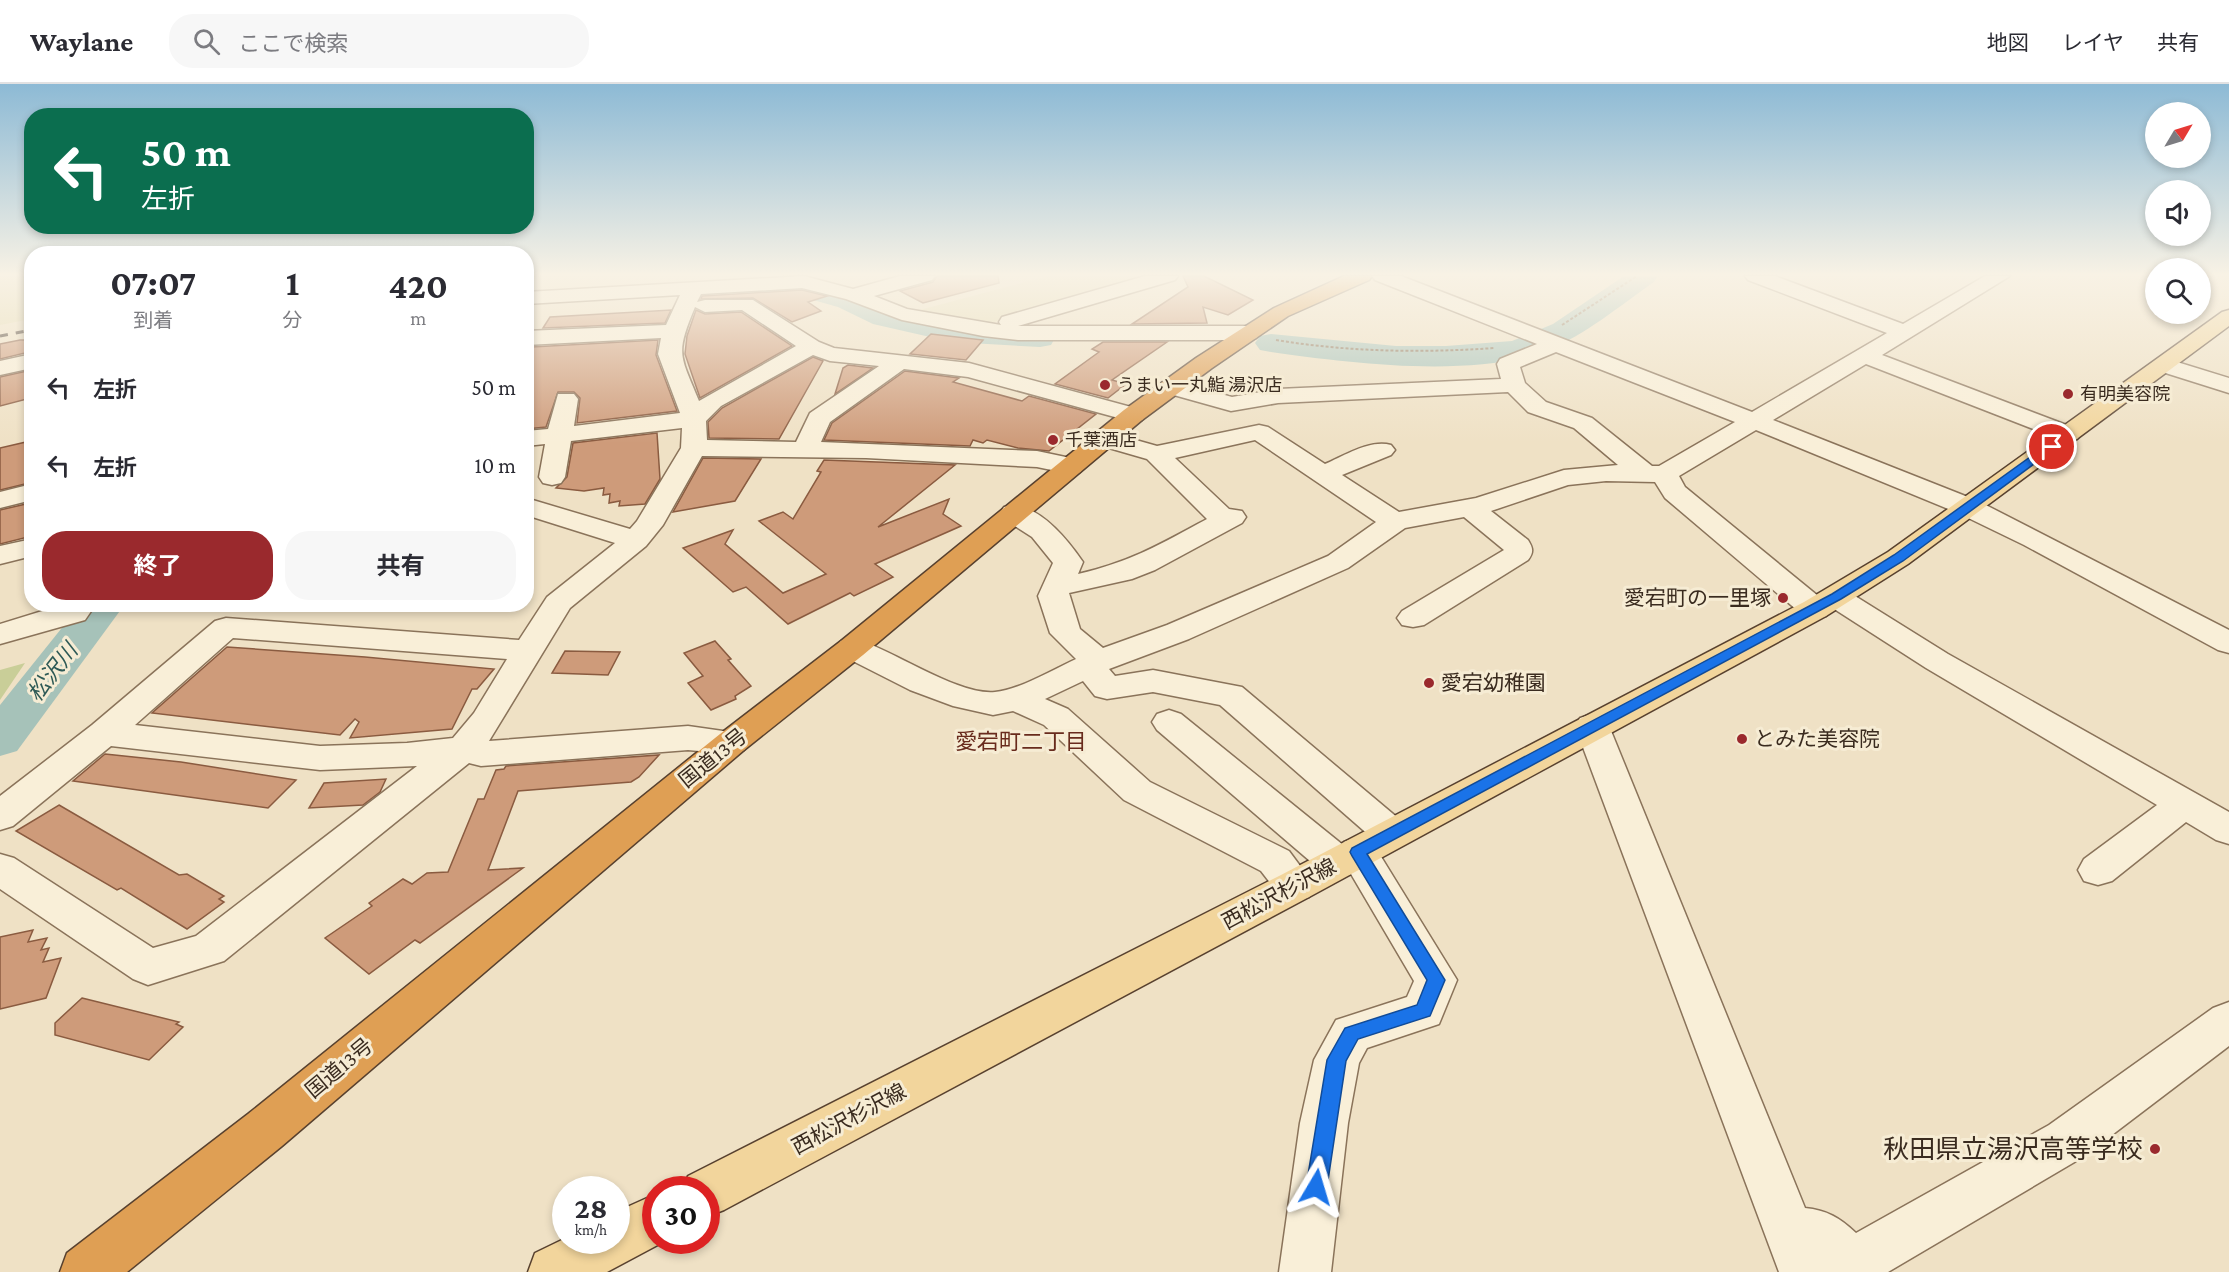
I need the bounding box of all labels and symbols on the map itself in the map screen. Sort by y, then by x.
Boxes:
north arrow [2145,102,2211,168]
place label: うまい一丸鮨 湯沢店 [1117,375,1282,395]
marker: うまい一丸鮨 湯沢店 [1098,378,1112,392]
place label: 有明美容院 [2080,384,2170,404]
marker: 有明美容院 [2061,387,2075,401]
pin [2026,421,2077,472]
place label: 千葉酒店 [1065,430,1137,450]
marker: 千葉酒店 [1046,433,1060,447]
place label: 愛宕町の一里塚 [1624,586,1771,610]
marker: 愛宕町の一里塚 [1776,591,1790,605]
water label: 松沢川 [22,637,84,706]
place label: 愛宕幼稚園 [1441,671,1546,695]
marker: 愛宕幼稚園 [1422,676,1436,690]
street label: 国道13号 [674,724,752,792]
place label: とみた美容院 [1754,727,1880,751]
district label: 愛宕町二丁目 [955,729,1087,754]
marker: とみた美容院 [1735,732,1749,746]
street label: 西松沢杉沢線 [1218,854,1340,934]
street label: 国道13号 [301,1033,377,1103]
street label: 西松沢杉沢線 [788,1079,910,1159]
place label: 秋田県立湯沢高等学校 [1883,1135,2143,1164]
marker: 秋田県立湯沢高等学校 [2148,1142,2162,1156]
position arrow [1284,1155,1348,1219]
speed limit sign: 30 [642,1176,720,1254]

